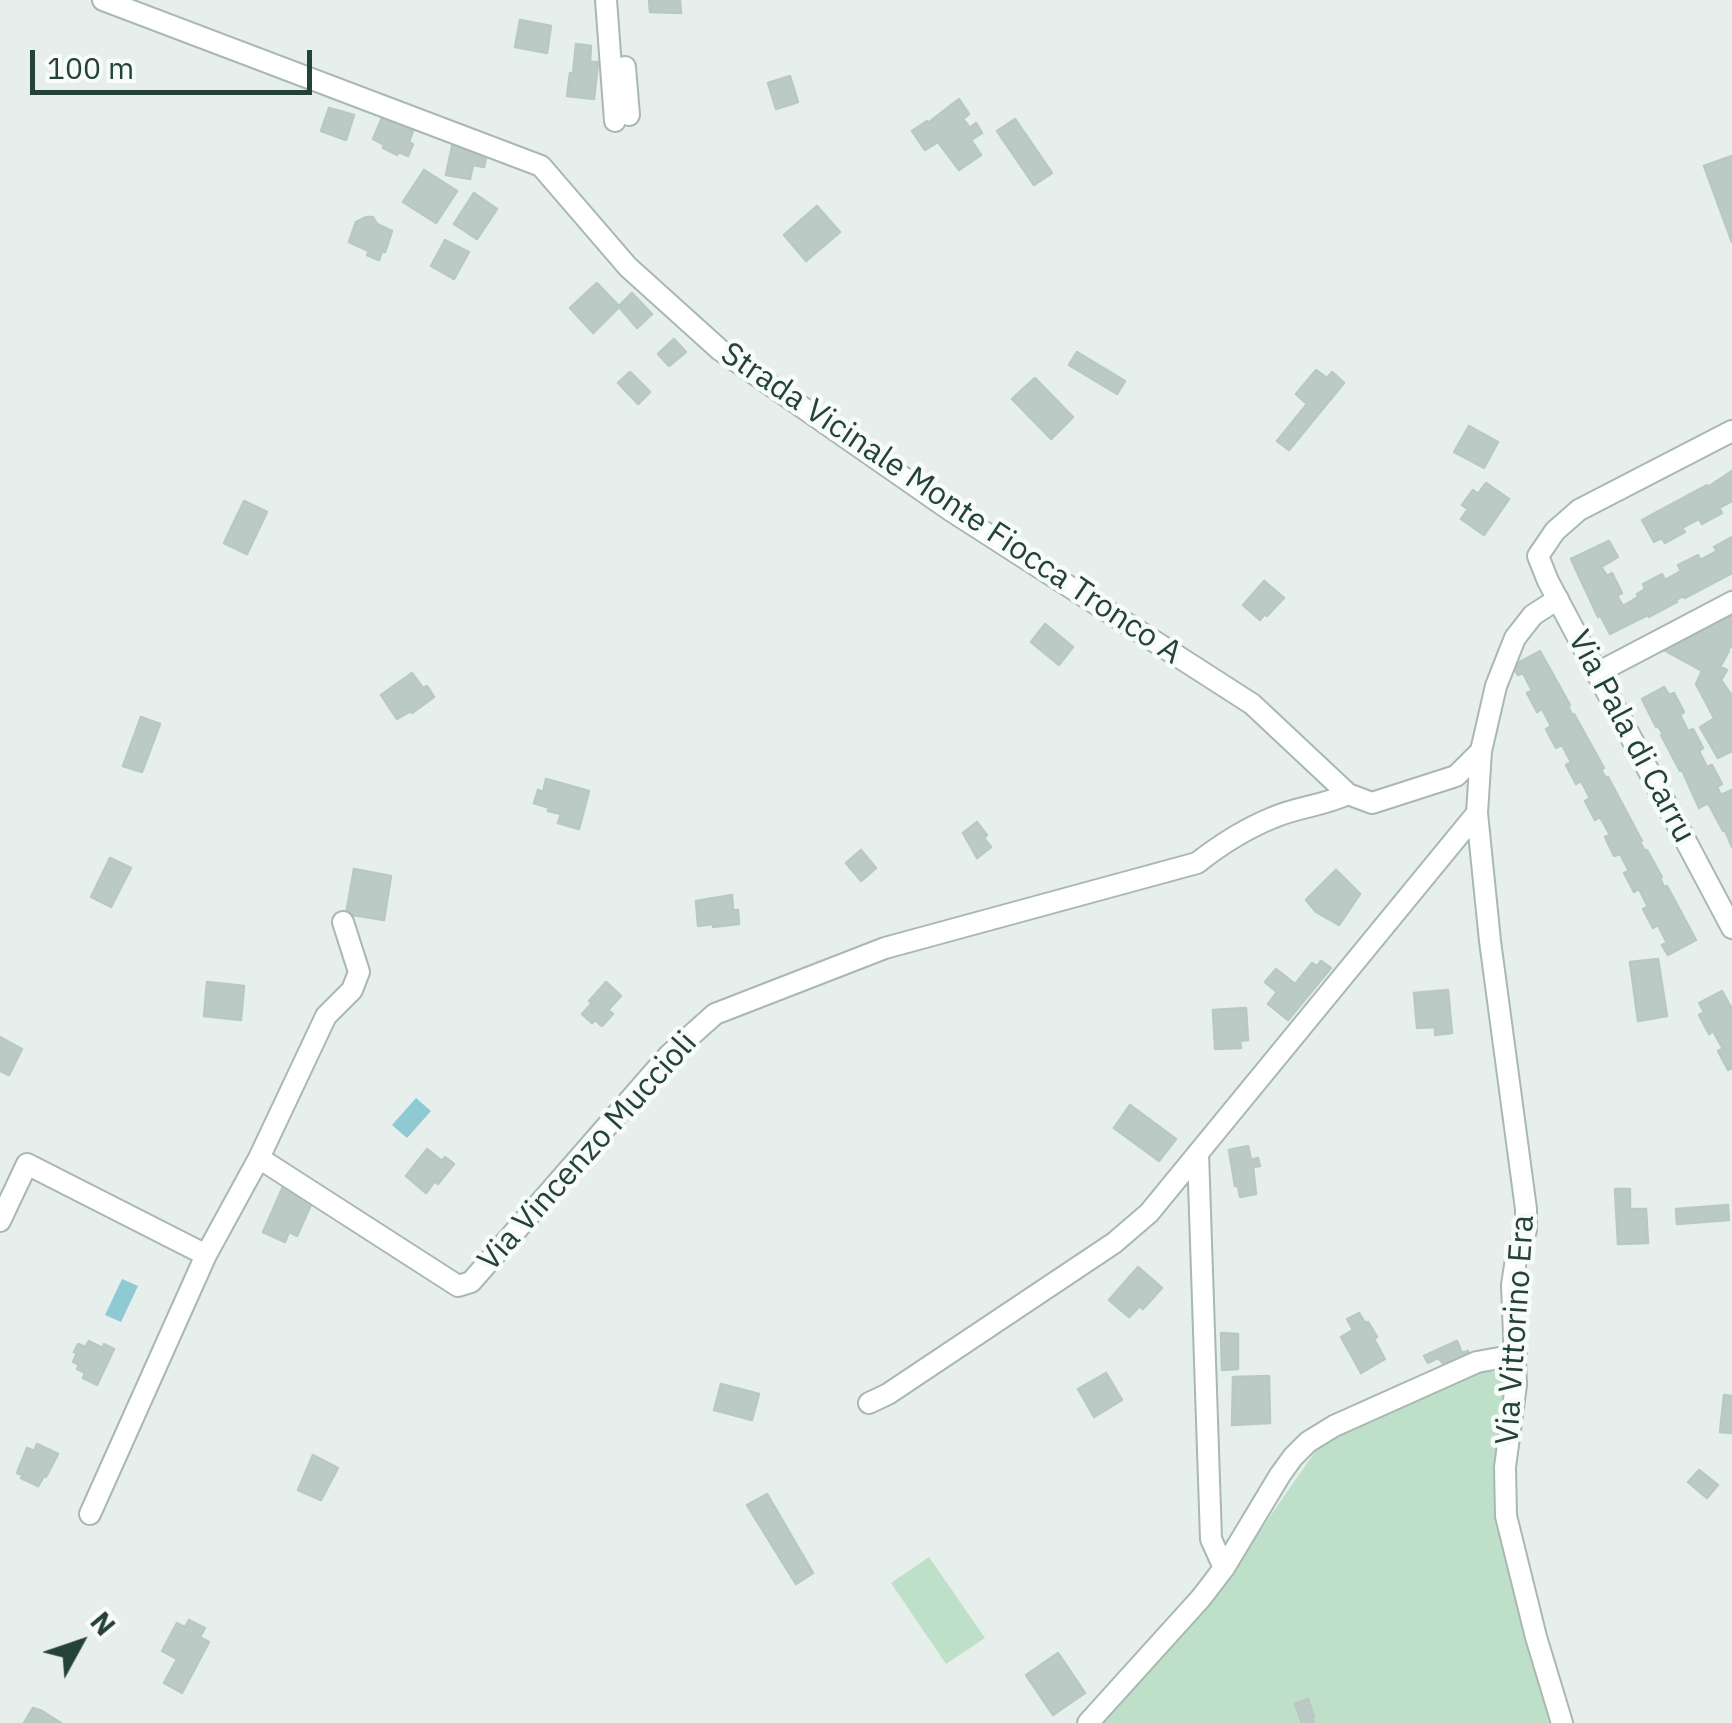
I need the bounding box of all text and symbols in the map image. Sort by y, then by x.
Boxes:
scale bar [35,30,318,92]
text: 100 m [47,48,134,87]
street label: Strada Vicinale Monte Fiocca Tronco A [713,335,1189,673]
street label: Via Pala di Carru [1559,625,1703,849]
street label: Via Vincenzo Muccioli [471,1025,705,1279]
street label: Via Vittorino Era [1489,1214,1543,1446]
north arrow [30,1593,130,1693]
text: N [83,1604,124,1643]

